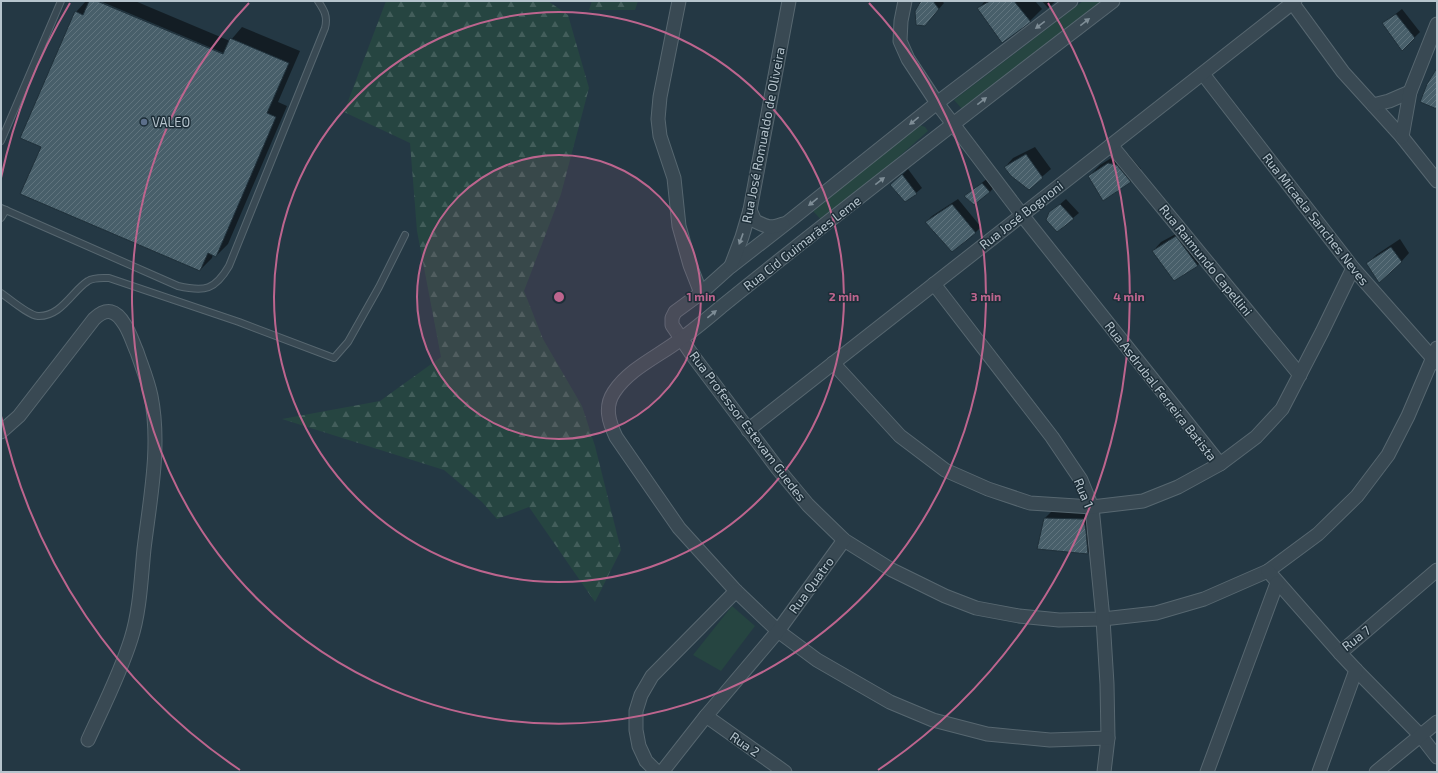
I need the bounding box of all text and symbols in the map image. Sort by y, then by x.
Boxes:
one-way arrow [1080,18,1091,26]
one-way arrow [1034,20,1045,29]
street label: Rua José Romualdo de Oliveira [738,46,788,224]
one-way arrow [977,97,988,106]
place label: VALEO [152,114,190,130]
marker: VALEO [139,117,149,127]
one-way arrow [909,117,920,125]
street label: Rua Micaela Sanches Neves [1259,150,1373,288]
one-way arrow [874,177,885,186]
street label: Rua José Bognoni [976,177,1066,253]
street label: Rua Cid Guimarães Leme [740,192,864,294]
one-way arrow [807,198,818,207]
street label: Rua Raimundo Capellini [1156,201,1256,319]
one-way arrow [738,233,744,245]
text: 1 min [687,289,715,303]
text: 2 min [829,289,859,303]
text: 3 min [971,289,1001,303]
text: 4 min [1113,289,1145,303]
centre of rings [552,290,566,304]
one-way arrow [707,310,718,319]
street label: Rua Asdrubal Ferreira Batista [1102,318,1220,464]
street label: Rua Professor Estevam Guedes [686,348,810,504]
street label: Rua 1 [1071,476,1097,510]
street label: Rua Quatro [785,554,837,616]
street label: Rua 7 [1338,622,1374,654]
street label: Rua 2 [727,728,763,760]

